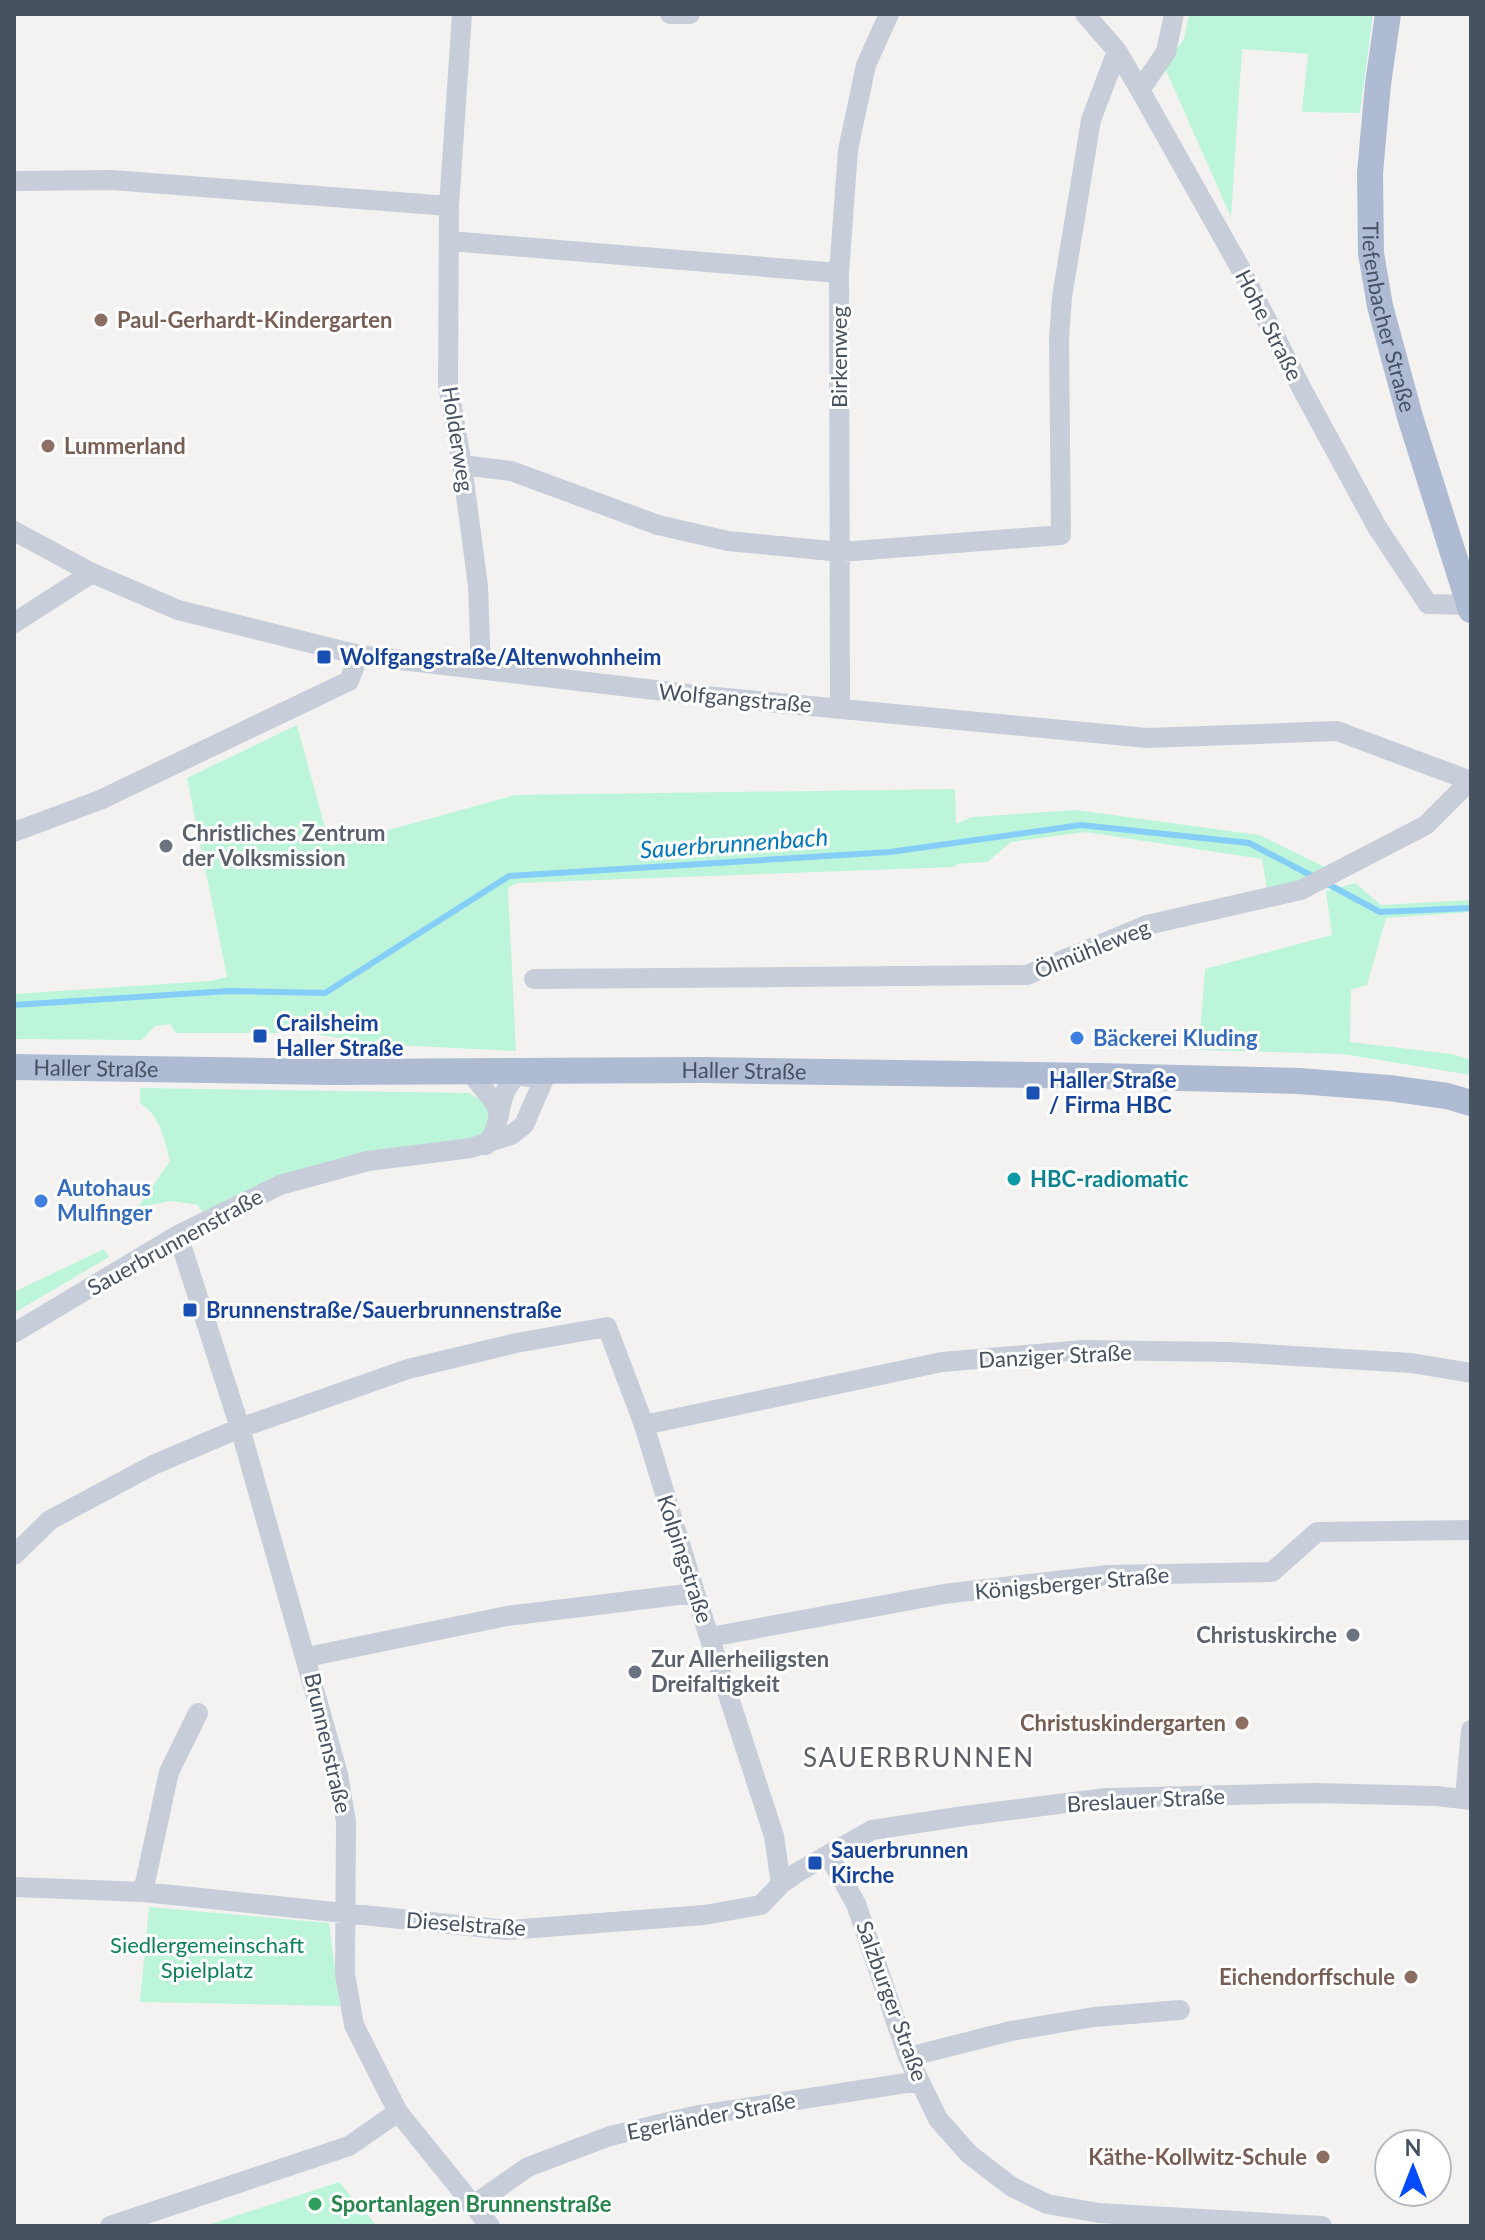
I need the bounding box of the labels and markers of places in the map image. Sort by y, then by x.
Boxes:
place label: Paul-Gerhardt-Kindergarten [117,306,392,333]
marker: Paul-Gerhardt-Kindergarten [92,311,110,329]
place label: Lummerland [64,432,186,459]
marker: Lummerland [39,437,57,455]
place label: Wolfgangstraße/Altenwohnheim [340,643,662,670]
marker: Wolfgangstraße/Altenwohnheim [315,648,333,666]
place label: Christliches Zentrum der Volksmission [182,819,386,871]
marker: Christliches Zentrum der Volksmission [157,837,175,855]
place label: Crailsheim Haller Straße [276,1009,404,1061]
place label: Bäckerei Kluding [1093,1024,1258,1051]
marker: Crailsheim Haller Straße [251,1027,269,1045]
marker: Bäckerei Kluding [1068,1029,1086,1047]
place label: Haller Straße / Firma HBC [1049,1066,1177,1118]
marker: Haller Straße / Firma HBC [1024,1084,1042,1102]
place label: HBC-radiomatic [1030,1165,1189,1192]
marker: HBC-radiomatic [1005,1170,1023,1188]
place label: Autohaus Mulfinger [56,1174,153,1226]
marker: Autohaus Mulfinger [32,1192,50,1210]
place label: Brunnenstraße/Sauerbrunnenstraße [206,1296,562,1323]
marker: Brunnenstraße/Sauerbrunnenstraße [181,1301,199,1319]
place label: Christuskirche [1196,1621,1337,1648]
marker: Christuskirche [1344,1626,1362,1644]
place label: Zur Allerheiligsten Dreifaltigkeit [651,1645,829,1697]
marker: Zur Allerheiligsten Dreifaltigkeit [626,1663,644,1681]
place label: Christuskindergarten [1020,1709,1226,1736]
marker: Christuskindergarten [1233,1714,1251,1732]
place label: Sauerbrunnen Kirche [831,1836,969,1888]
marker: Sauerbrunnen Kirche [806,1854,824,1872]
place label: Eichendorffschule [1219,1963,1395,1990]
marker: Eichendorffschule [1402,1968,1420,1986]
place label: Käthe-Kollwitz-Schule [1088,2143,1307,2170]
marker: Käthe-Kollwitz-Schule [1314,2148,1332,2166]
place label: Sportanlagen Brunnenstraße [331,2190,612,2217]
marker: Sportanlagen Brunnenstraße [306,2195,324,2213]

